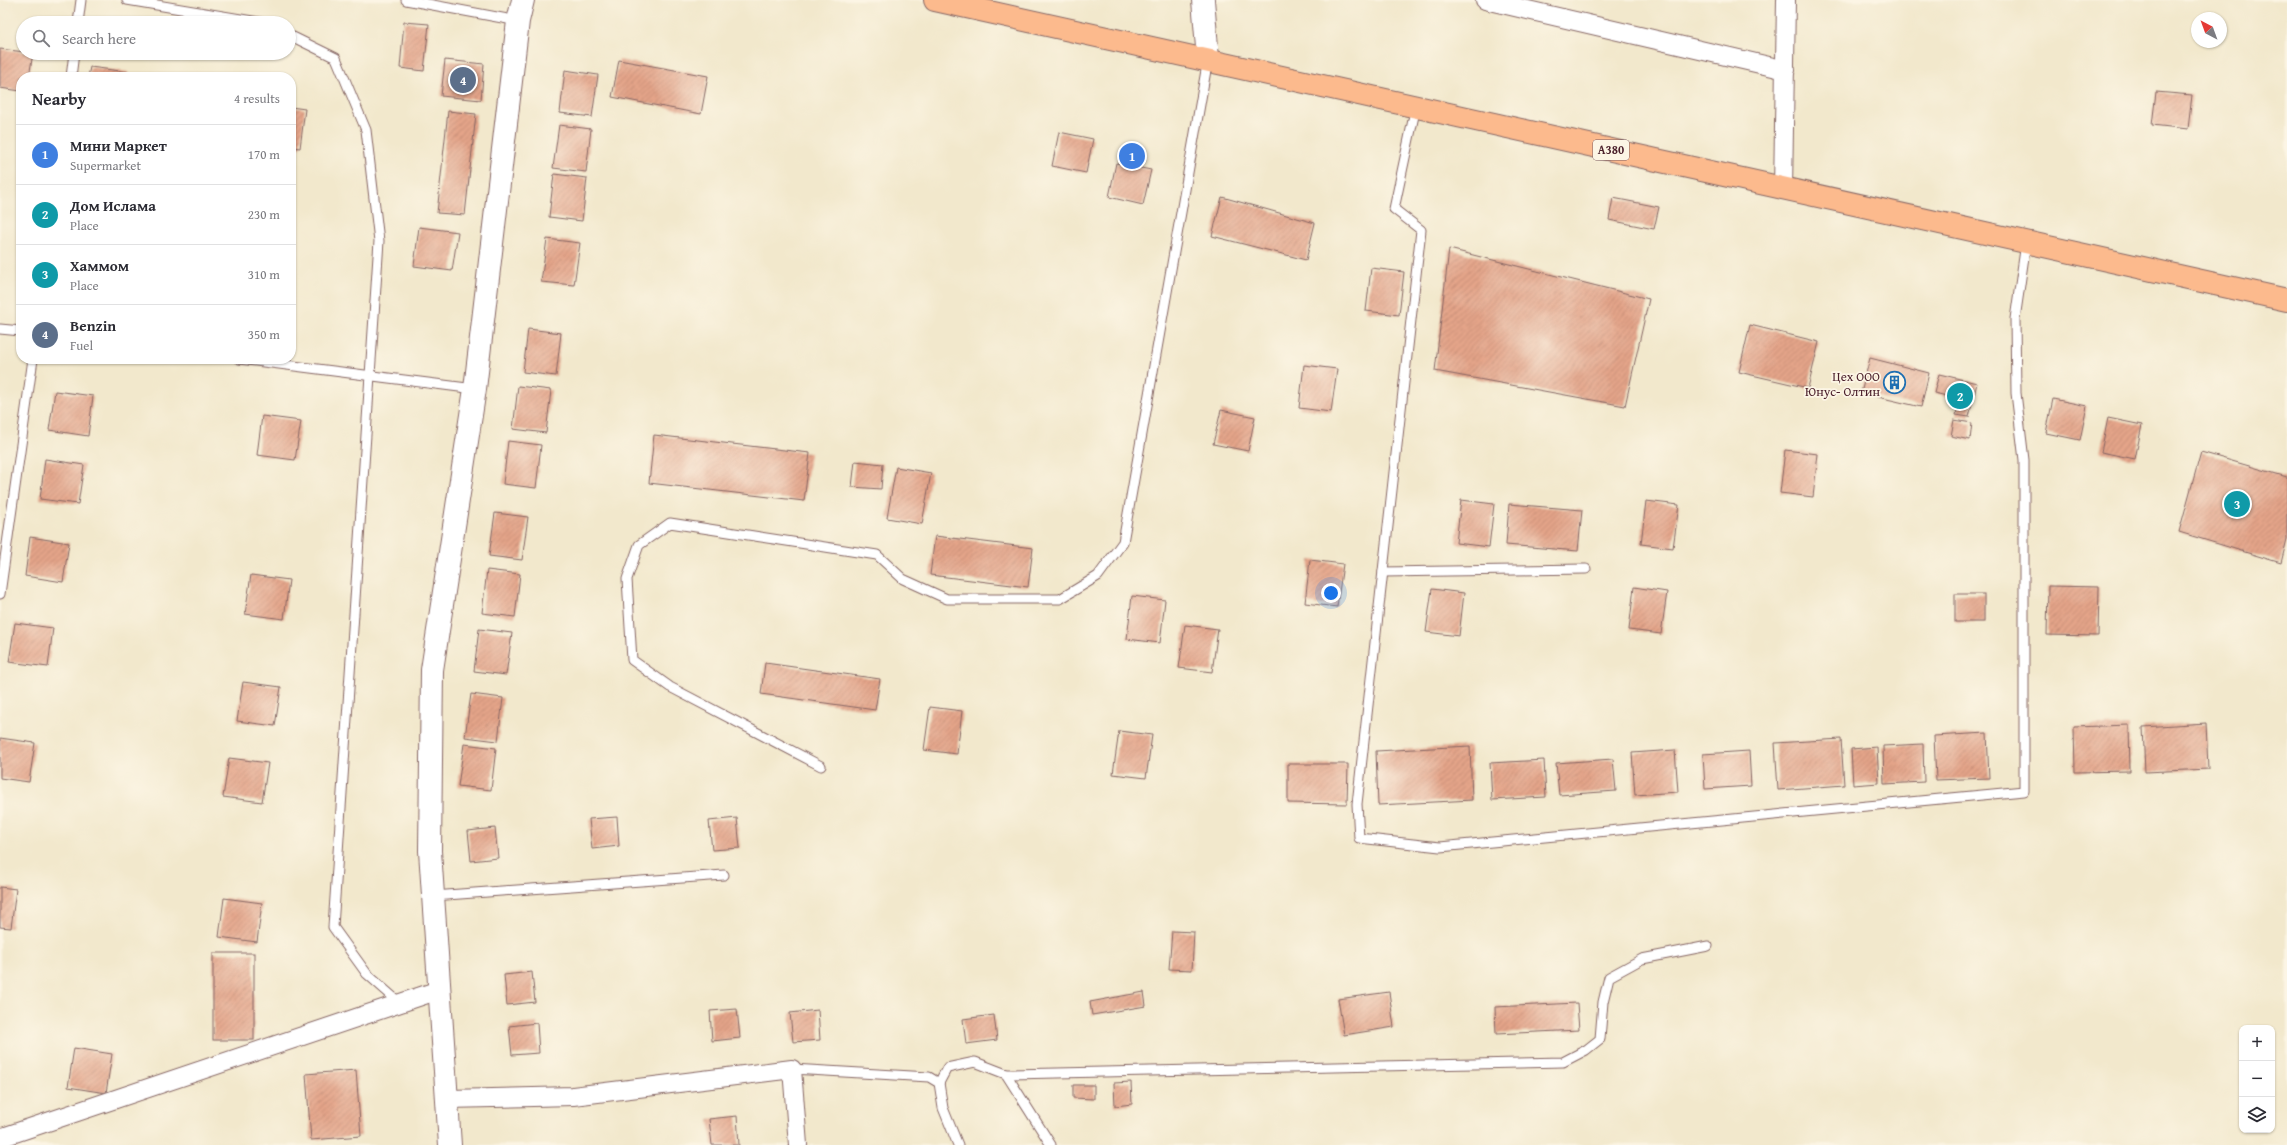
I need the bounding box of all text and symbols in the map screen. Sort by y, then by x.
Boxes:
north arrow [2191,12,2227,48]
search box [16,16,296,60]
icon: search [30,27,52,49]
text: Search here [62,28,136,49]
pin: 4 [450,65,476,95]
text: Nearby [32,86,86,111]
text: 4 results [234,89,280,108]
text: Мини Маркет [70,135,167,156]
road number: A380 [1593,140,1629,160]
pin: 1 [1119,141,1145,171]
text: 1 [42,145,48,164]
text: 170 m [248,145,280,164]
text: Supermarket [70,156,141,175]
text: Дом Ислама [70,195,156,216]
text: 2 [42,205,48,224]
text: 230 m [248,205,280,224]
text: Place [70,216,99,235]
text: Хаммом [70,255,129,276]
text: 3 [42,265,48,284]
text: 310 m [248,265,280,284]
text: Place [70,276,99,295]
text: Benzin [70,315,116,336]
text: 4 [42,325,48,344]
text: 350 m [248,325,280,344]
text: Fuel [70,336,93,355]
place label: Цех ООО Юнус- Олтин [1805,367,1880,401]
building icon: Цех ООО Юнус- Олтин [1882,370,1908,396]
pin: 2 [1947,381,1973,411]
pin: 3 [2224,489,2250,519]
your location [1321,583,1341,603]
map controls [2239,1025,2275,1133]
button: + [2239,1025,2275,1061]
button: − [2239,1061,2275,1097]
button: layers [2239,1097,2275,1133]

